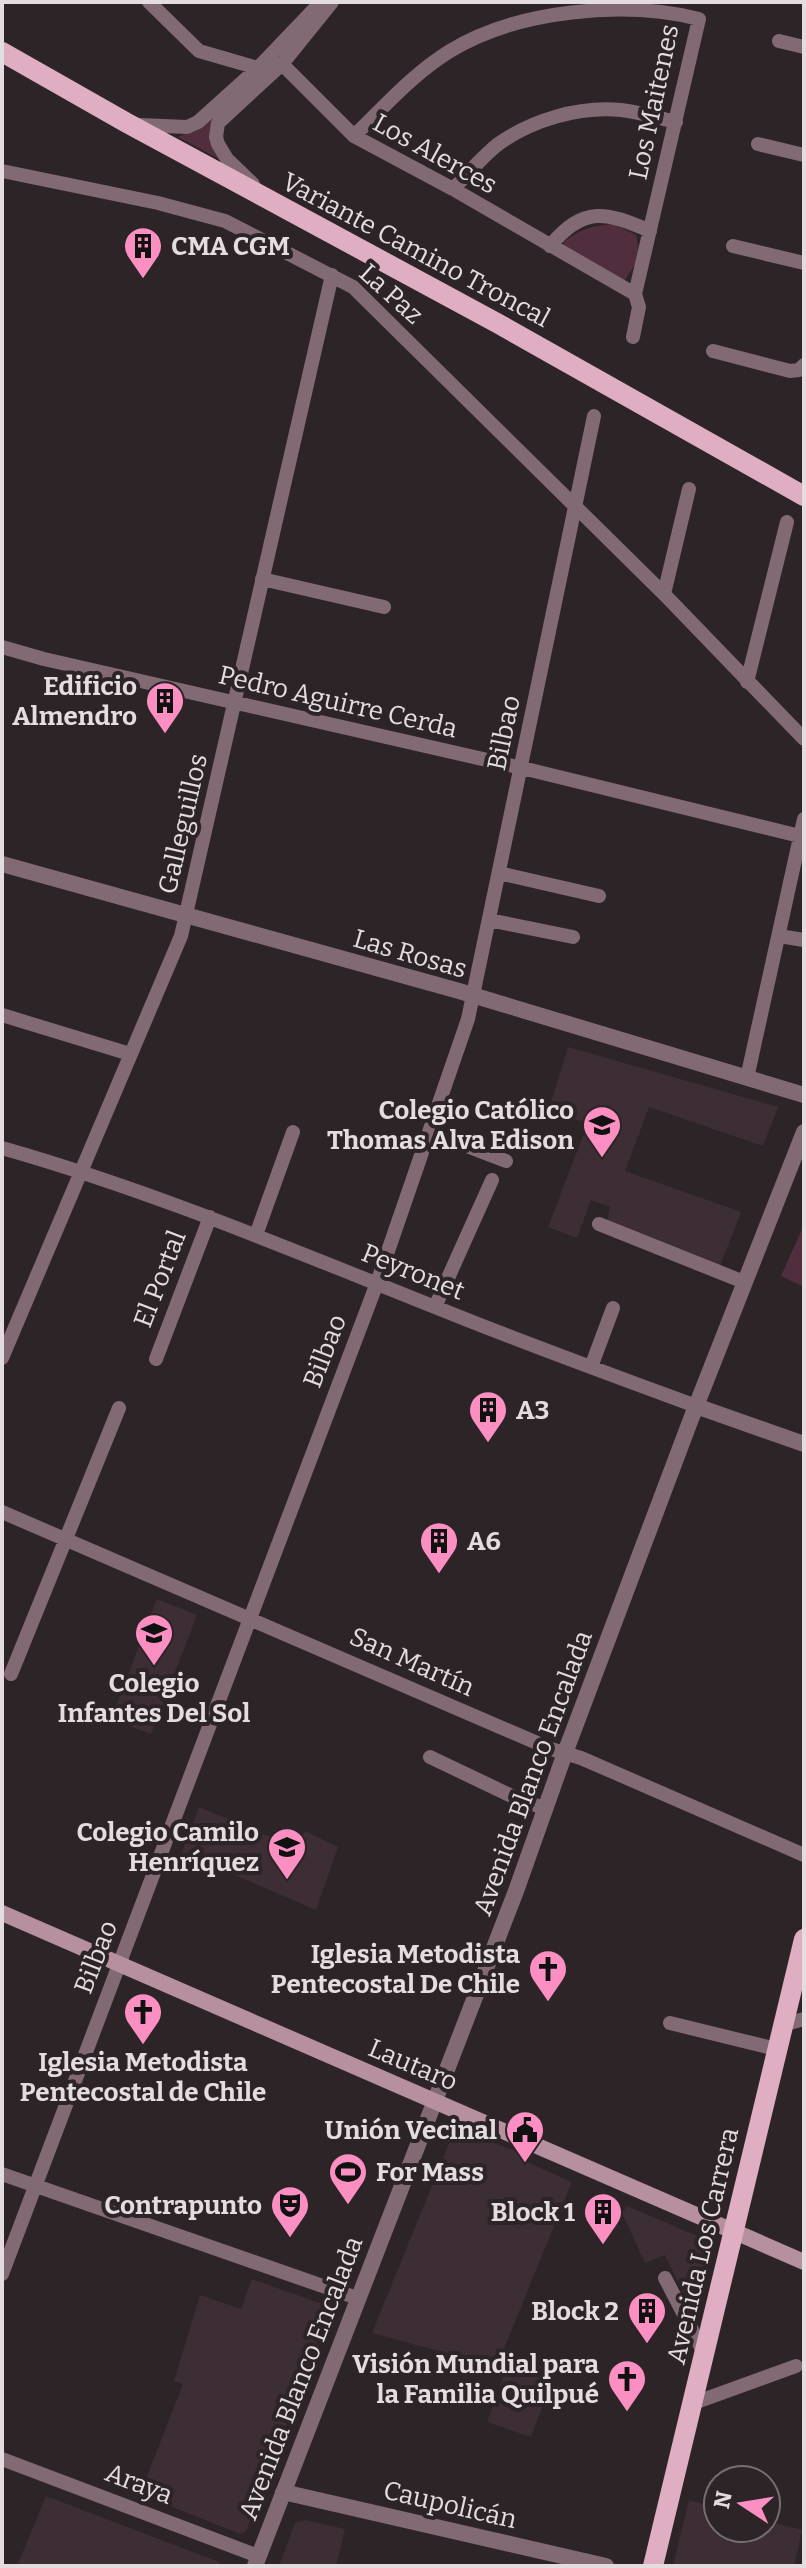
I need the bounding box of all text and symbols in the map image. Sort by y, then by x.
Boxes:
street label: Los Maitenes [622,22,686,182]
street label: Los Alerces [368,107,502,201]
street label: Variante Camino Troncal [277,166,555,334]
building icon: CMA CGM [122,225,164,280]
place label: CMA CGM [171,231,290,262]
street label: La Paz [353,257,429,331]
street label: Pedro Aguirre Cerda [216,659,460,745]
place label: Edificio Almendro [12,671,137,732]
building icon: Edificio Almendro [144,680,186,735]
street label: Bilbao [481,693,527,773]
street label: Galleguillos [152,751,214,897]
street label: Las Rosas [350,923,470,985]
place label: Colegio Católico Thomas Alva Edison [327,1095,574,1156]
school or university icon: Colegio Católico Thomas Alva Edison [581,1104,623,1159]
street label: El Portal [127,1226,193,1332]
street label: Peyronet [357,1237,470,1307]
street label: Bilbao [297,1310,353,1392]
building icon: A3 [467,1389,509,1444]
place label: A3 [516,1395,550,1426]
building icon: A6 [418,1520,460,1575]
place label: A6 [467,1526,501,1557]
school or university icon: Colegio Infantes Del Sol [133,1612,175,1667]
street label: San Martín [345,1621,480,1703]
street label: Avenida Blanco Encalada [467,1626,599,1920]
place label: Colegio Infantes Del Sol [58,1668,250,1729]
place label: Colegio Camilo Henríquez [76,1817,259,1878]
school or university icon: Colegio Camilo Henríquez [266,1826,308,1881]
street label: Bilbao [68,1916,124,1998]
place label: Iglesia Metodista Pentecostal De Chile [271,1939,520,2000]
church icon: Iglesia Metodista Pentecostal De Chile [527,1948,569,2003]
church icon: Iglesia Metodista Pentecostal de Chile [122,1991,164,2046]
street label: Lautaro [364,2032,462,2098]
place label: Iglesia Metodista Pentecostal de Chile [20,2047,266,2108]
public building icon: Unión Vecinal [504,2109,546,2164]
place label: Unión Vecinal [325,2115,497,2146]
street label: Avenida Los Carrera [661,2125,745,2367]
sports icon: For Mass [327,2151,369,2206]
place label: For Mass [376,2157,484,2188]
theatre icon: Contrapunto [269,2184,311,2239]
place label: Contrapunto [104,2190,262,2221]
building icon: Block 1 [582,2191,624,2246]
place label: Block 1 [491,2197,576,2228]
street label: Avenida Blanco Encalada [233,2232,369,2524]
building icon: Block 2 [626,2290,668,2345]
place label: Block 2 [531,2296,619,2327]
place label: Visión Mundial para la Familia Quilpué [352,2349,599,2410]
church icon: Visión Mundial para la Familia Quilpué [606,2358,648,2413]
street label: Araya [101,2457,177,2511]
north arrow [702,2464,782,2544]
street label: Caupolicán [380,2475,520,2536]
text: N [708,2489,738,2511]

